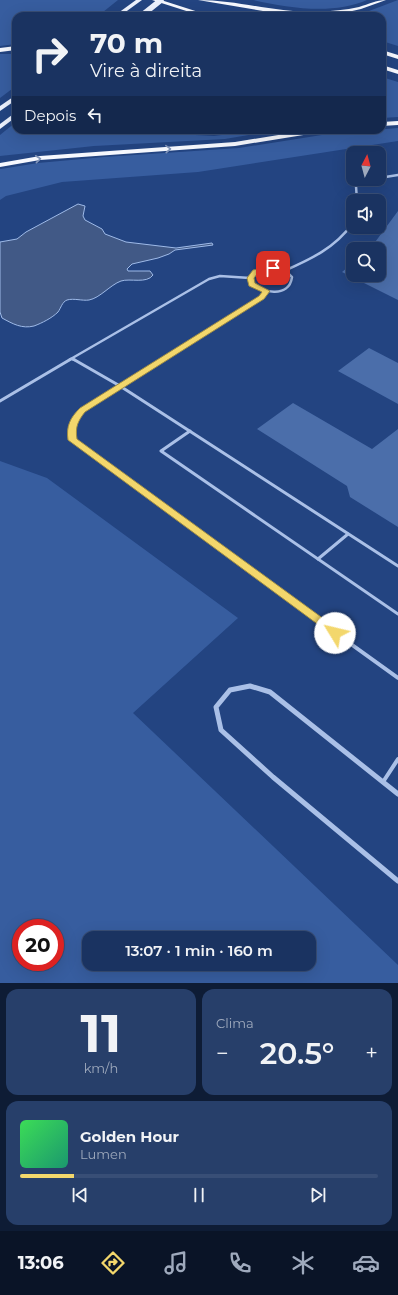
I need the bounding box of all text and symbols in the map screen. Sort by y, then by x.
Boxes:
text: 70 m [90,26,163,60]
icon: right [24,28,76,80]
text: Vire à direita [90,60,202,82]
icon: left [84,104,106,126]
text: Depois [24,106,76,125]
one-way arrow [165,144,171,153]
north arrow [346,146,386,186]
map controls [346,146,386,282]
one-way arrow [35,154,41,163]
button: sound [346,194,386,234]
button: search [346,242,386,282]
pin [256,251,290,285]
icon: arrive [262,257,284,279]
position arrow [314,612,356,654]
speed limit sign: 20 [12,919,64,971]
text: 13:07 · 1 min · 160 m [125,941,273,960]
text: 11 [81,1002,121,1065]
text: Clima [216,1015,254,1031]
text: 20.5° [260,1035,334,1072]
text: − [216,1040,229,1067]
text: + [365,1040,378,1067]
text: km/h [84,1060,118,1076]
text: Golden Hour [80,1127,179,1146]
text: Lumen [80,1146,127,1162]
icon: previous [69,1184,91,1206]
icon: pause [188,1184,210,1206]
icon: next [307,1184,329,1206]
icon: directions [99,1249,127,1277]
icon: music [162,1249,190,1277]
icon: phone [226,1249,254,1277]
icon: climate [289,1249,317,1277]
icon: car [352,1249,380,1277]
text: 13:06 [18,1252,64,1274]

